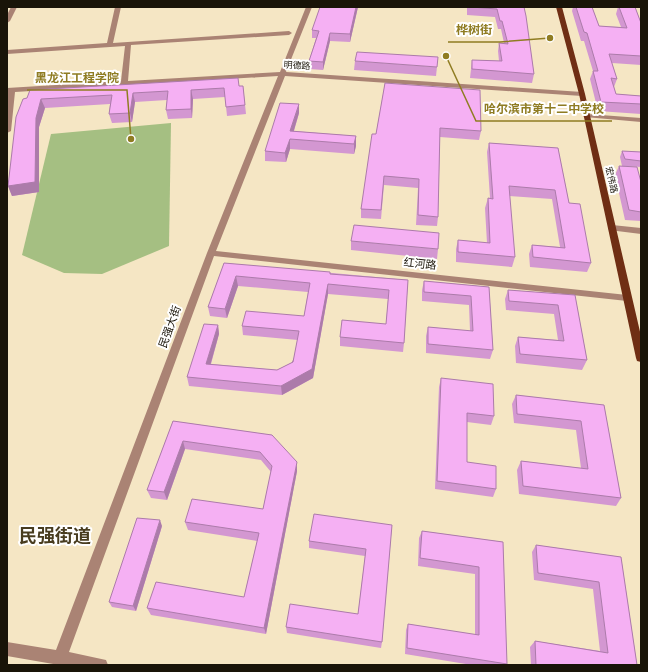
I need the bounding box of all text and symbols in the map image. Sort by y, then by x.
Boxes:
callout: 桦树街 [448,18,500,42]
text: 桦树街 [456,23,492,38]
street label: 明德路 [283,59,311,72]
callout: 黑龙江工程学院 [27,66,127,90]
text: 黑龙江工程学院 [35,71,119,86]
callout: 哈尔滨市第十二中学校 [476,97,612,121]
text: 哈尔滨市第十二中学校 [484,102,604,117]
street label: 宏伟路 [603,166,619,194]
street label: 红河路 [403,256,437,272]
street label: 民强大街 [156,304,184,350]
district label: 民强街道 [19,525,91,547]

